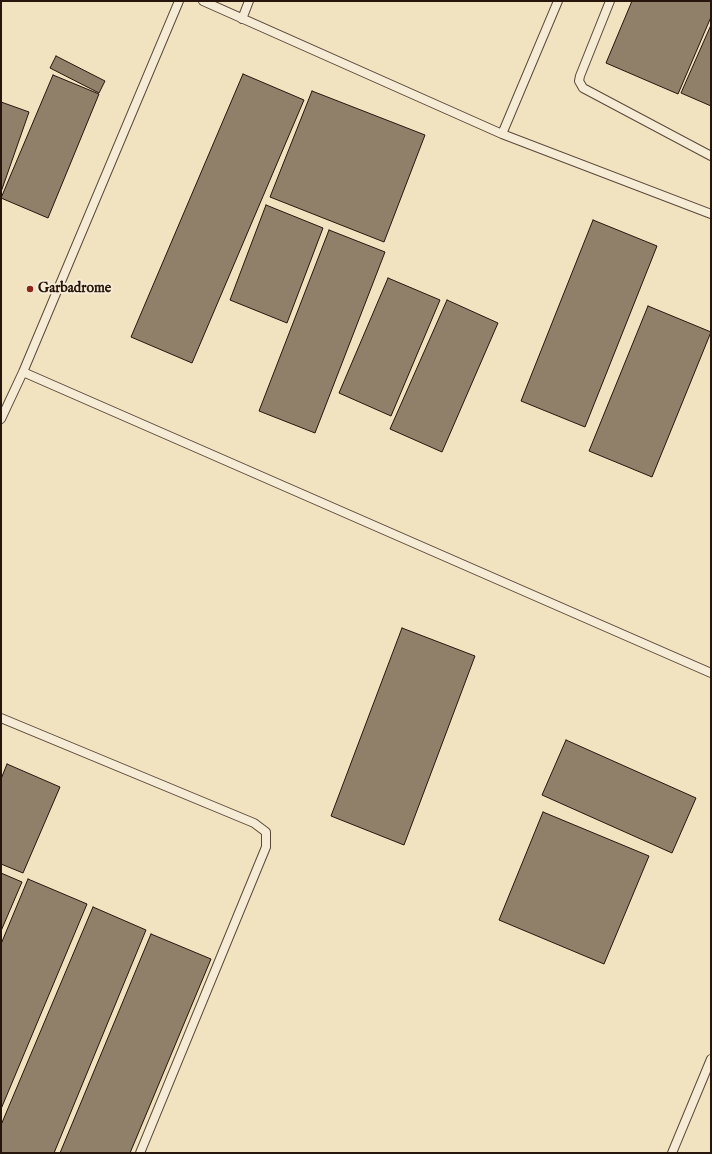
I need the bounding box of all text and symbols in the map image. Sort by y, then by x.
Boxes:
place label: Garbadrome [38,281,111,297]
marker: Garbadrome [25,284,35,294]

